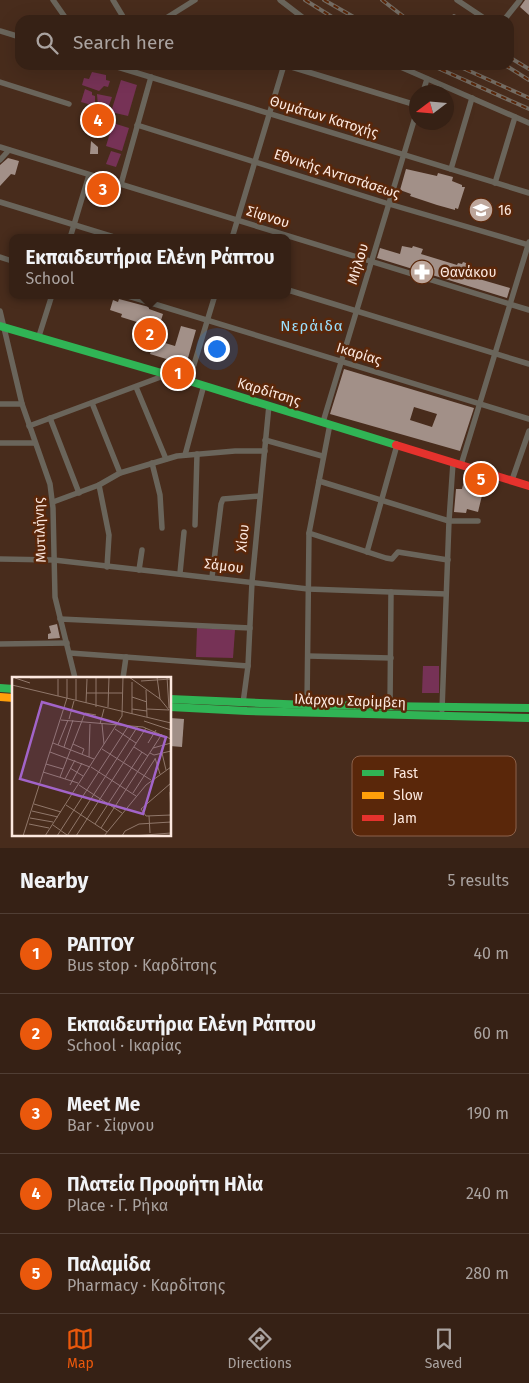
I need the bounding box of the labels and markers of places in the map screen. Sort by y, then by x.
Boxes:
pin: 4 [82,101,114,139]
pin: 3 [87,170,119,208]
school or university icon: 16 [468,197,494,223]
place label: 16 [498,202,512,219]
pharmacy icon: Θανάκου [409,259,435,285]
place label: Θανάκου [440,264,496,281]
pin: 2 [134,315,166,353]
pin: 1 [162,354,194,392]
pin: 5 [465,460,497,498]

